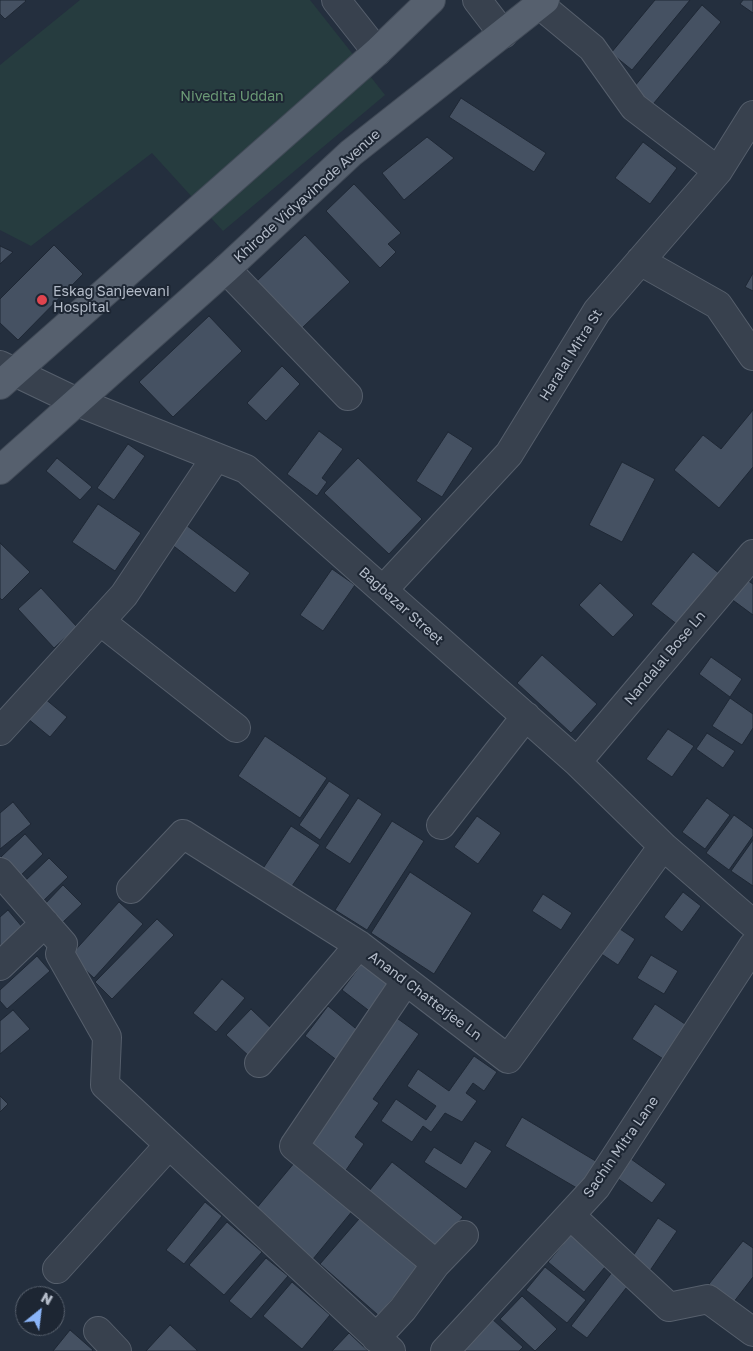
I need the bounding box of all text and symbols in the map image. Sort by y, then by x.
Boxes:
park label: Nivedita Uddan [180,89,284,105]
street label: Khirode Vidyavinode Avenue [230,126,384,266]
place label: Eskag Sanjeevani Hospital [53,284,170,316]
marker: Eskag Sanjeevani Hospital [35,293,49,307]
street label: Haralal Mitra St [536,306,606,404]
street label: Bagbazar Street [355,564,447,648]
street label: Nandalal Bose Ln [621,608,709,708]
street label: Anand Chatterjee Ln [365,948,485,1044]
street label: Sachin Mitra Lane [580,1093,662,1201]
north arrow [15,1286,65,1336]
text: N [38,1288,56,1308]

